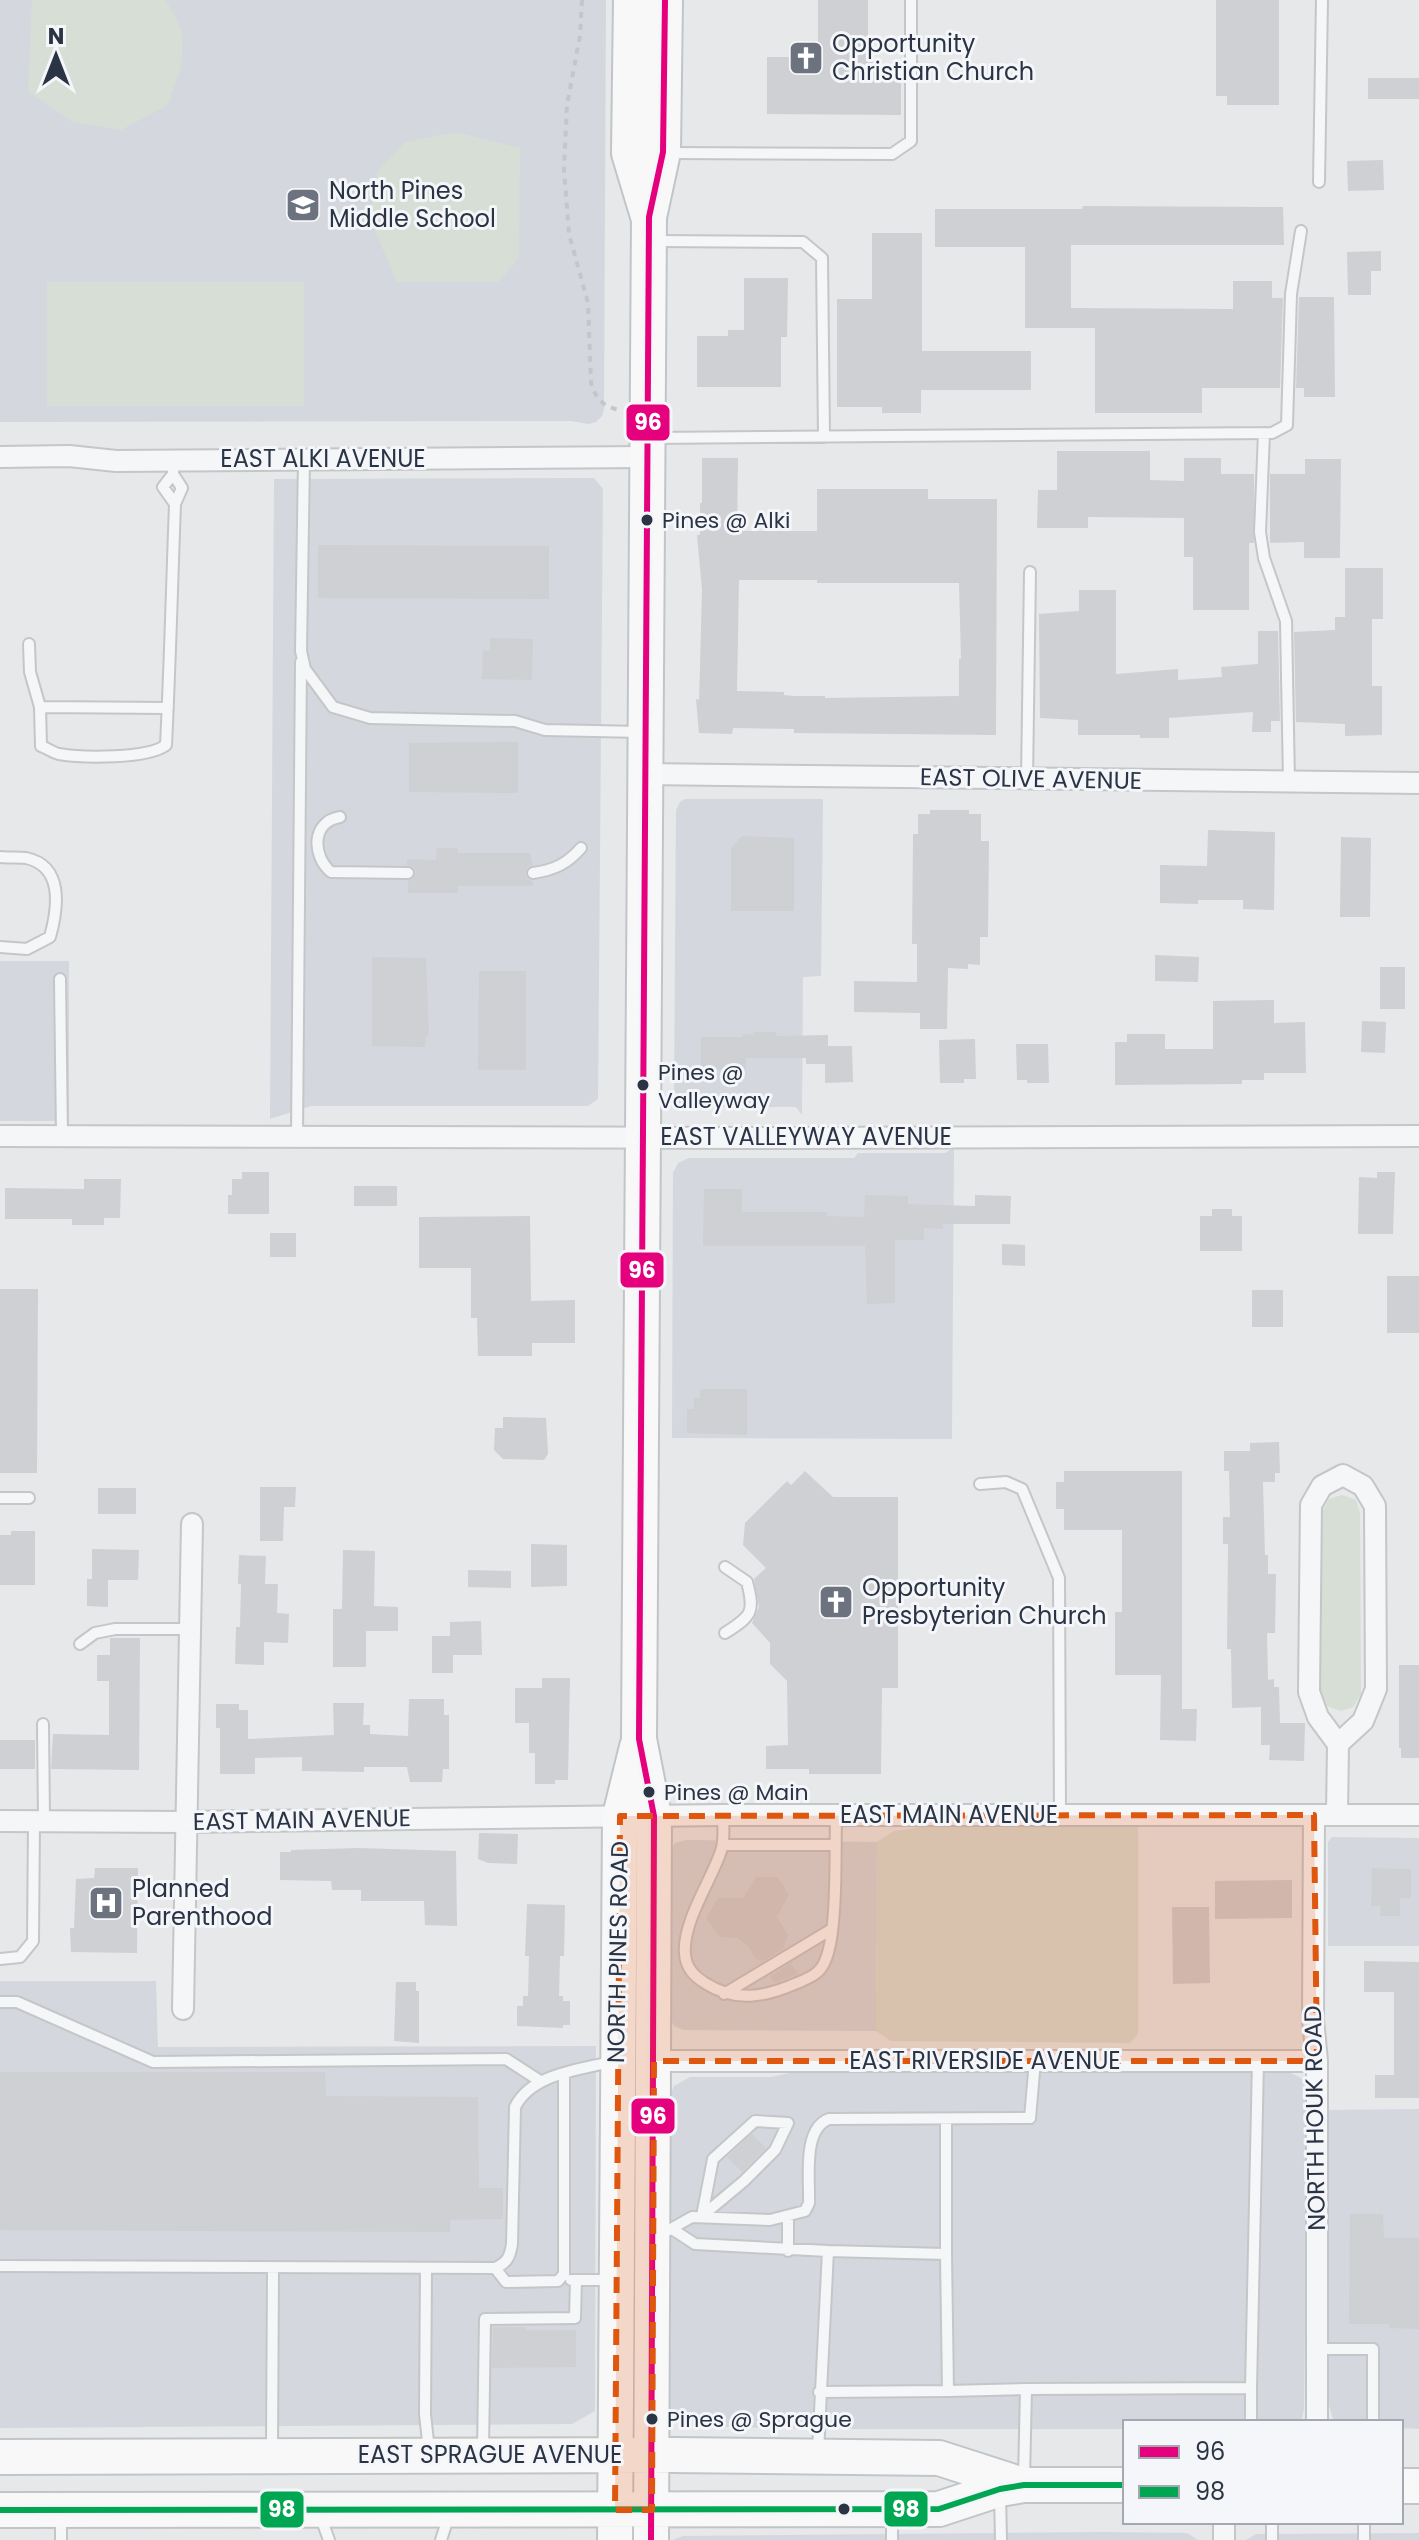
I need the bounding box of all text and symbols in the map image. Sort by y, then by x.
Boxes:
north arrow [16,16,96,96]
text: N [48,21,64,52]
place label: Opportunity Christian Church [832,27,1034,88]
church icon: Opportunity Christian Church [787,39,825,77]
place label: North Pines Middle School [329,174,496,235]
school or university icon: North Pines Middle School [284,186,322,224]
line badge: 96 [625,403,671,442]
text: 96 [634,407,662,438]
street label: EAST ALKI AVENUE [220,442,426,475]
place label: Pines @ Alki [662,505,790,536]
marker: Pines @ Alki [639,512,655,528]
street label: EAST OLIVE AVENUE [920,760,1142,797]
place label: Pines @ Valleyway [658,1057,771,1116]
marker: Pines @ Valleyway [635,1077,651,1093]
street label: EAST VALLEYWAY AVENUE [660,1120,952,1153]
line badge: 96 [619,1251,665,1289]
text: 96 [628,1255,656,1286]
place label: Opportunity Presbyterian Church [862,1571,1107,1632]
church icon: Opportunity Presbyterian Church [817,1583,855,1621]
place label: Pines @ Main [664,1777,809,1808]
marker: Pines @ Main [641,1784,657,1800]
street label: EAST MAIN AVENUE [840,1798,1058,1831]
street label: EAST MAIN AVENUE [193,1801,411,1838]
street label: NORTH PINES ROAD [599,1841,636,2063]
place label: Planned Parenthood [132,1872,272,1933]
hospital icon: Planned Parenthood [87,1884,125,1922]
street label: NORTH HOUK ROAD [1296,2005,1333,2231]
street label: EAST RIVERSIDE AVENUE [849,2044,1121,2077]
line badge: 96 [630,2097,676,2135]
text: 96 [639,2101,667,2132]
place label: Pines @ Sprague [667,2404,852,2435]
marker: Pines @ Sprague [644,2411,660,2427]
legend [1123,2420,1403,2524]
text: 96 [1195,2435,1225,2468]
street label: EAST SPRAGUE AVENUE [358,2438,622,2471]
text: 98 [1195,2475,1225,2508]
line badge: 98 [259,2490,305,2529]
line badge: 98 [883,2490,929,2528]
text: 98 [268,2494,296,2525]
text: 98 [892,2494,920,2525]
unlabelled marker [836,2501,852,2517]

